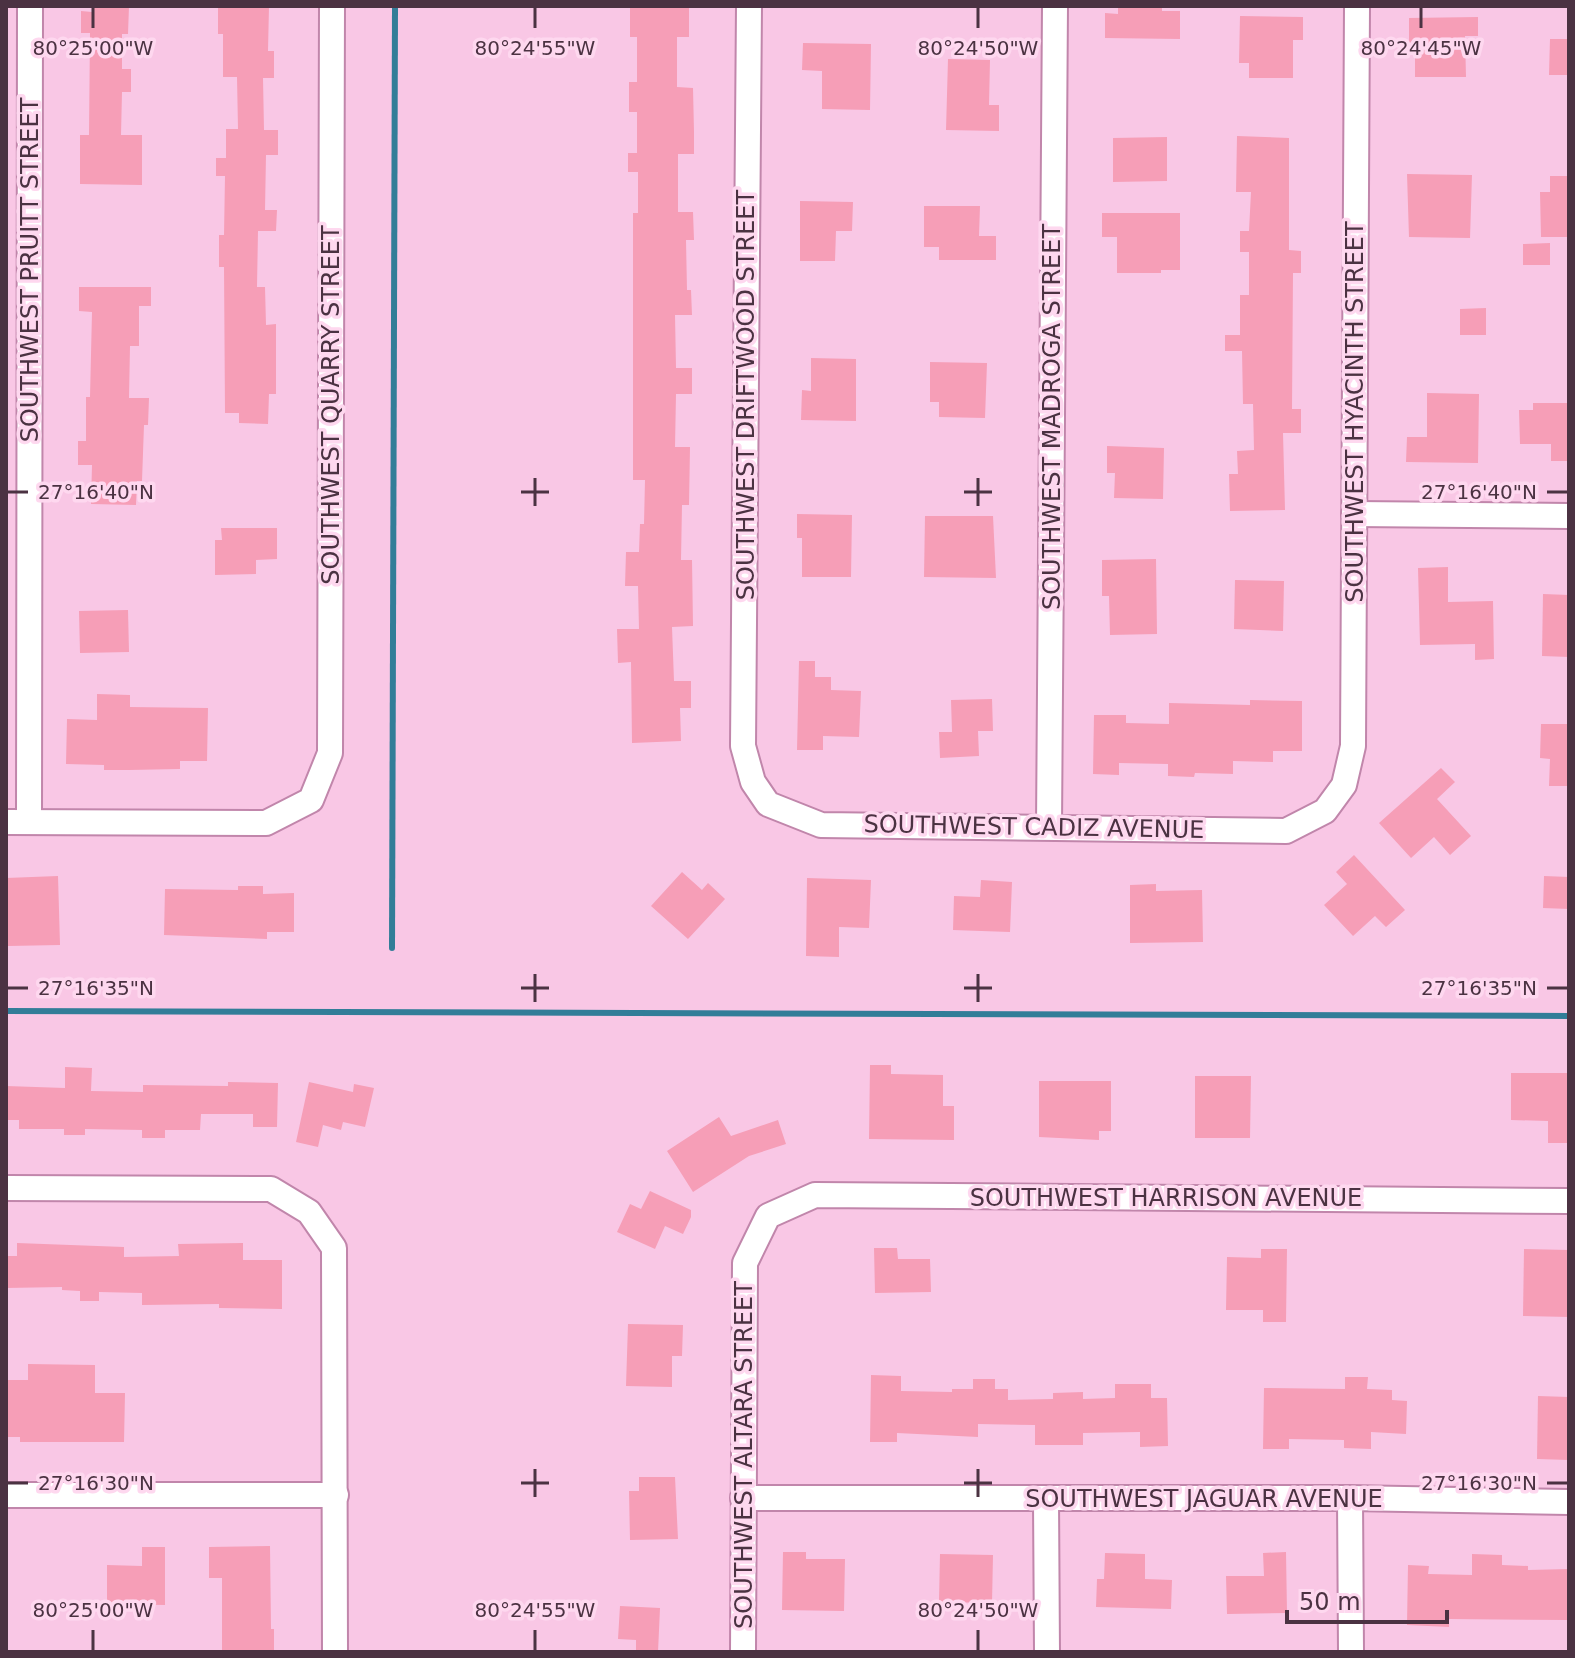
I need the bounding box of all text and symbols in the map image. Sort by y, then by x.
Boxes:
text: 80°25'00"W [33,36,154,60]
text: 80°24'55"W [475,36,596,60]
text: 80°24'50"W [918,36,1039,60]
text: 80°24'45"W [1361,36,1482,60]
street label: SOUTHWEST PRUITT STREET [16,97,44,442]
street label: SOUTHWEST DRIFTWOOD STREET [732,190,760,600]
street label: SOUTHWEST HYACINTH STREET [1341,221,1369,603]
street label: SOUTHWEST MADROGA STREET [1038,224,1066,610]
street label: SOUTHWEST QUARRY STREET [317,225,345,585]
text: 27°16'40"N [38,480,154,504]
text: 27°16'40"N [1421,480,1537,504]
street label: SOUTHWEST CADIZ AVENUE [863,810,1205,844]
text: 27°16'35"N [38,976,154,1000]
text: 27°16'35"N [1421,976,1537,1000]
street label: SOUTHWEST HARRISON AVENUE [970,1184,1362,1212]
street label: SOUTHWEST ALTARA STREET [730,1281,758,1629]
text: 27°16'30"N [38,1471,154,1495]
text: 27°16'30"N [1421,1471,1537,1495]
street label: SOUTHWEST JAGUAR AVENUE [1025,1485,1383,1513]
scale bar [1287,1574,1447,1624]
text: 50 m [1299,1588,1361,1616]
text: 80°25'00"W [33,1598,154,1622]
text: 80°24'55"W [475,1598,596,1622]
text: 80°24'50"W [918,1598,1039,1622]

